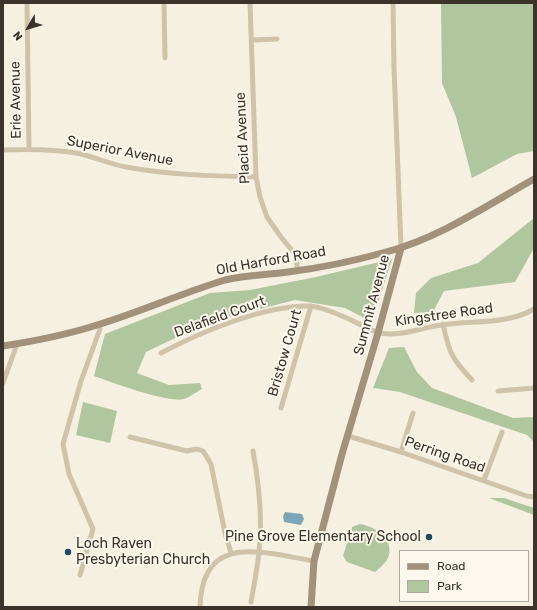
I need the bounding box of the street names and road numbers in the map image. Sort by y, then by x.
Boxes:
street label: Erie Avenue [7,61,25,139]
street label: Placid Avenue [232,92,254,184]
street label: Superior Avenue [65,132,175,170]
street label: Old Harford Road [215,243,327,279]
street label: Summit Avenue [351,253,393,357]
street label: Delafield Court [172,293,268,341]
street label: Kingstree Road [394,300,494,330]
street label: Bristow Court [265,308,305,398]
street label: Perring Road [402,433,488,477]

